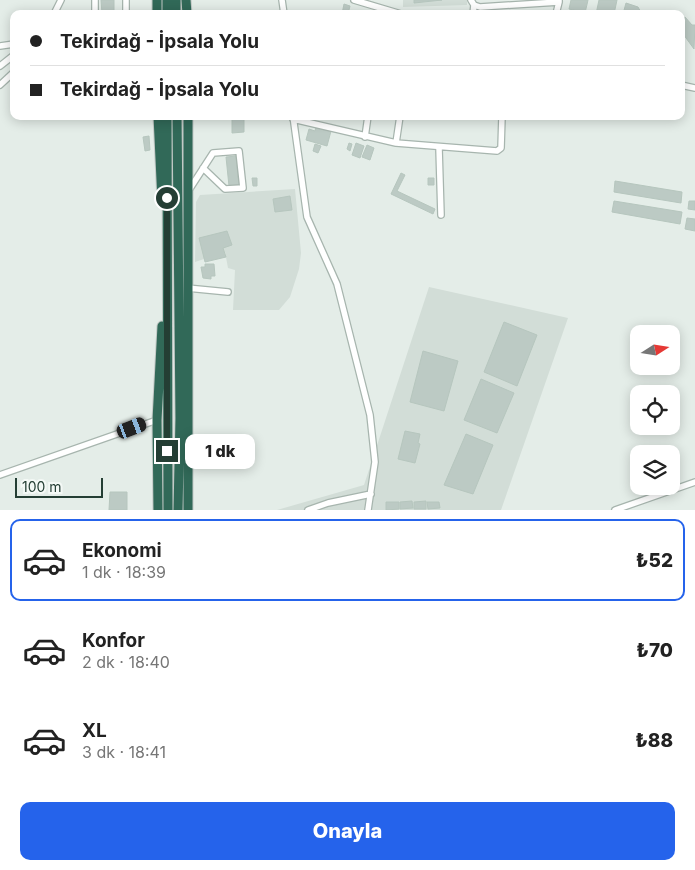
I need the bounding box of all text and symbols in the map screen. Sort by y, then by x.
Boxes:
text: Tekirdağ - İpsala Yolu [60,30,259,53]
text: Tekirdağ - İpsala Yolu [60,78,259,101]
route start [156,187,178,209]
north arrow [630,325,680,375]
map controls [630,325,680,495]
button: locate [630,385,680,435]
car [115,416,148,440]
callout: 1 dk [184,434,254,468]
route end [156,440,178,462]
text: 1 dk [205,441,235,461]
button: layers [630,445,680,495]
scale bar [15,475,102,498]
text: 100 m [22,478,62,495]
icon: car [22,538,67,583]
text: Ekonomi [82,539,162,562]
text: ₺52 [636,549,673,572]
text: 1 dk · 18:39 [82,562,166,582]
icon: car [22,628,67,673]
text: Konfor [82,629,145,652]
text: ₺70 [636,639,673,662]
text: 2 dk · 18:40 [82,652,170,672]
icon: car [22,718,67,763]
text: XL [82,719,107,742]
text: ₺88 [635,729,673,752]
text: 3 dk · 18:41 [82,742,166,762]
button: Onayla [20,802,675,860]

